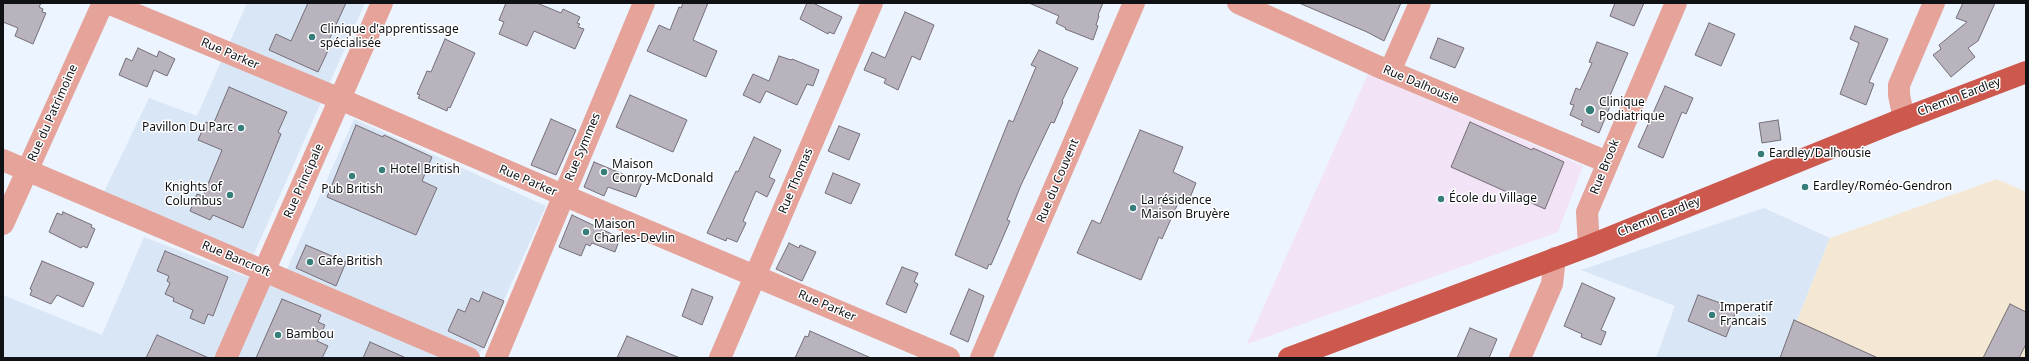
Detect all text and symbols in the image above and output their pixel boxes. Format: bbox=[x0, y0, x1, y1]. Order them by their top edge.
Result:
place label: Clinique d'apprentissage spécialisée bbox=[320, 23, 459, 51]
marker: Clinique d'apprentissage spécialisée bbox=[307, 32, 317, 42]
street label: Rue Parker bbox=[199, 35, 261, 73]
street label: Rue du Patrimoine bbox=[25, 62, 81, 164]
street label: Rue Dalhousie bbox=[1381, 63, 1461, 107]
street label: Chemin Eardley bbox=[1915, 75, 2003, 119]
place label: Clinique Podiatrique bbox=[1599, 96, 1665, 124]
marker: Clinique Podiatrique bbox=[1584, 104, 1596, 116]
street label: Rue Symmes bbox=[562, 111, 604, 183]
place label: Pavillon Du Parc bbox=[142, 121, 233, 135]
marker: Pavillon Du Parc bbox=[236, 123, 246, 133]
street label: Rue du Couvent bbox=[1034, 137, 1082, 225]
street label: Rue Brook bbox=[1587, 137, 1623, 197]
street label: Rue Principale bbox=[281, 141, 327, 221]
street label: Rue Thomas bbox=[776, 146, 816, 216]
place label: Eardley/Dalhousie bbox=[1769, 147, 1871, 161]
marker: Eardley/Dalhousie bbox=[1756, 149, 1766, 159]
place label: Maison Conroy-McDonald bbox=[612, 158, 713, 186]
street label: Rue Parker bbox=[497, 162, 559, 200]
place label: Hotel British bbox=[390, 163, 460, 177]
marker: Hotel British bbox=[377, 165, 387, 175]
marker: Maison Conroy-McDonald bbox=[599, 167, 609, 177]
marker: Pub British bbox=[347, 171, 357, 181]
place label: Eardley/Roméo-Gendron bbox=[1813, 180, 1952, 194]
place label: Knights of Columbus bbox=[165, 181, 222, 209]
marker: Eardley/Roméo-Gendron bbox=[1800, 182, 1810, 192]
place label: Pub British bbox=[321, 183, 383, 197]
marker: Knights of Columbus bbox=[225, 190, 235, 200]
place label: École du Village bbox=[1449, 192, 1537, 206]
place label: La résidence Maison Bruyère bbox=[1141, 194, 1230, 222]
marker: École du Village bbox=[1436, 194, 1446, 204]
street label: Chemin Eardley bbox=[1616, 194, 1702, 240]
marker: La résidence Maison Bruyère bbox=[1128, 203, 1138, 213]
place label: Maison Charles-Devlin bbox=[594, 218, 675, 246]
marker: Maison Charles-Devlin bbox=[581, 227, 591, 237]
street label: Rue Bancroft bbox=[200, 238, 272, 280]
place label: Cafe British bbox=[318, 255, 383, 269]
marker: Cafe British bbox=[305, 257, 315, 267]
street label: Rue Parker bbox=[796, 287, 858, 325]
place label: Imperatif Francais bbox=[1720, 301, 1772, 329]
marker: Imperatif Francais bbox=[1707, 310, 1717, 320]
place label: Bambou bbox=[286, 328, 334, 342]
marker: Bambou bbox=[273, 330, 283, 340]

